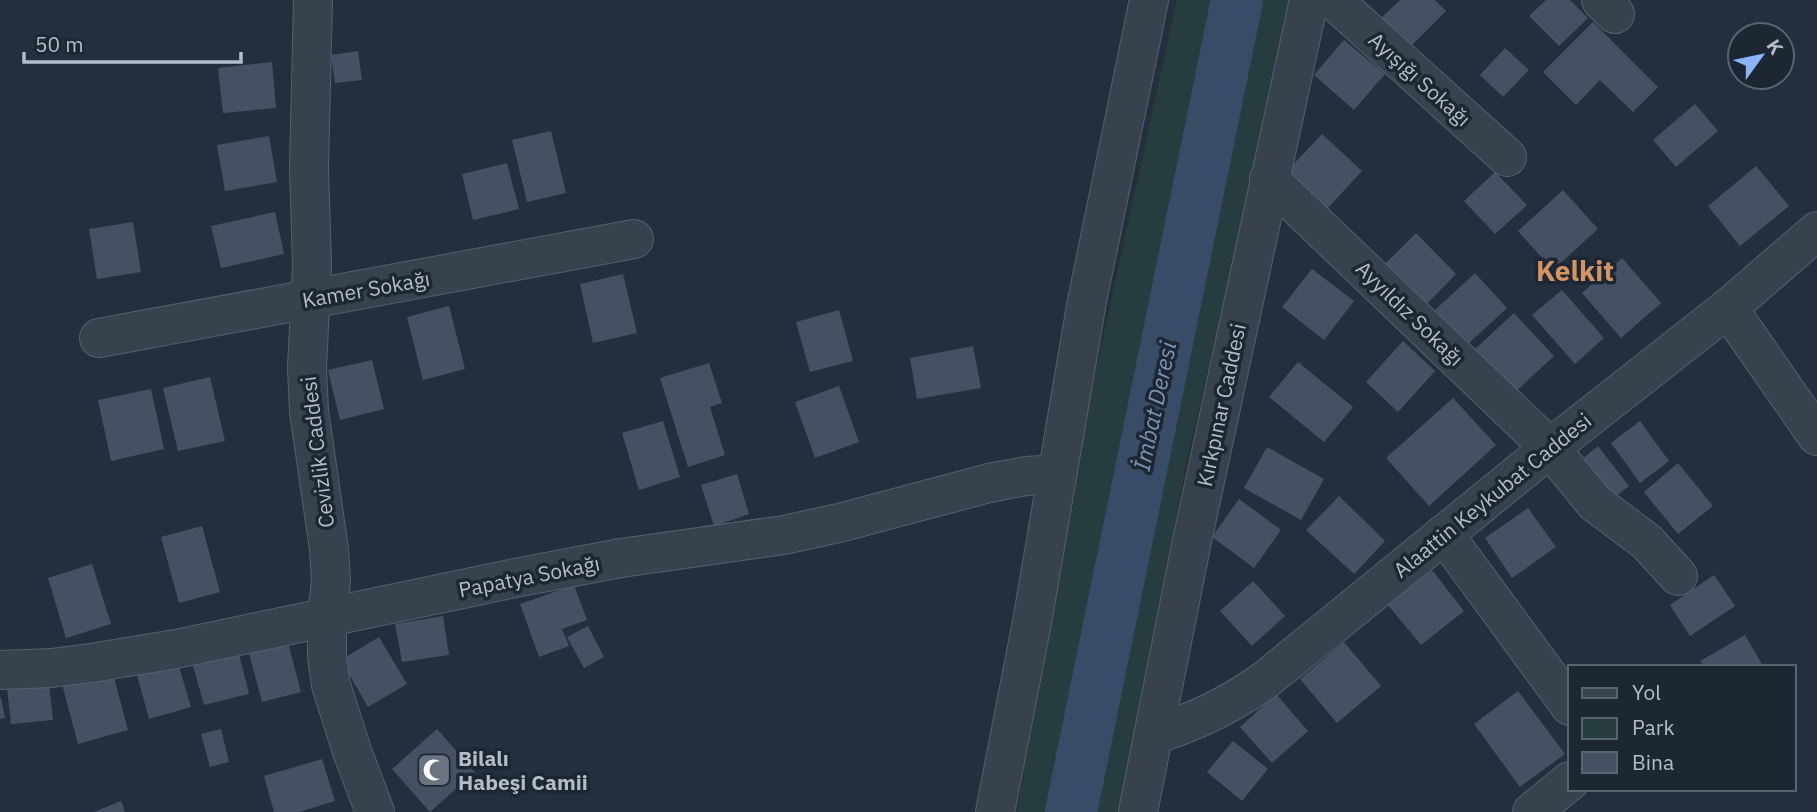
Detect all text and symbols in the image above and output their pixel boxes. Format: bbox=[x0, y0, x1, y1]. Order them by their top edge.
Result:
scale bar bbox=[24, 21, 242, 65]
north arrow bbox=[1726, 21, 1796, 91]
street label: Ayışığı Sokağı bbox=[1363, 26, 1477, 132]
text: 50 m bbox=[35, 30, 84, 58]
text: K bbox=[1762, 35, 1789, 59]
district label: Kelkit bbox=[1536, 252, 1614, 289]
street label: Ayyıldız Sokağı bbox=[1350, 254, 1470, 372]
street label: Kamer Sokağı bbox=[300, 264, 432, 314]
street label: Kırkpınar Caddesi bbox=[1190, 321, 1252, 489]
water label: İmbat Deresi bbox=[1126, 338, 1183, 473]
street label: Cevizlik Caddesi bbox=[294, 375, 340, 529]
street label: Alaattin Keykubat Caddesi bbox=[1387, 406, 1597, 584]
street label: Papatya Sokağı bbox=[456, 549, 602, 603]
legend bbox=[1568, 665, 1796, 791]
text: Yol bbox=[1632, 678, 1661, 706]
text: Park bbox=[1632, 713, 1675, 741]
place label: Bilalı Habeşi Camii bbox=[458, 744, 588, 796]
text: Bina bbox=[1632, 748, 1674, 776]
mosque icon: Bilalı Habeşi Camii bbox=[415, 751, 453, 789]

